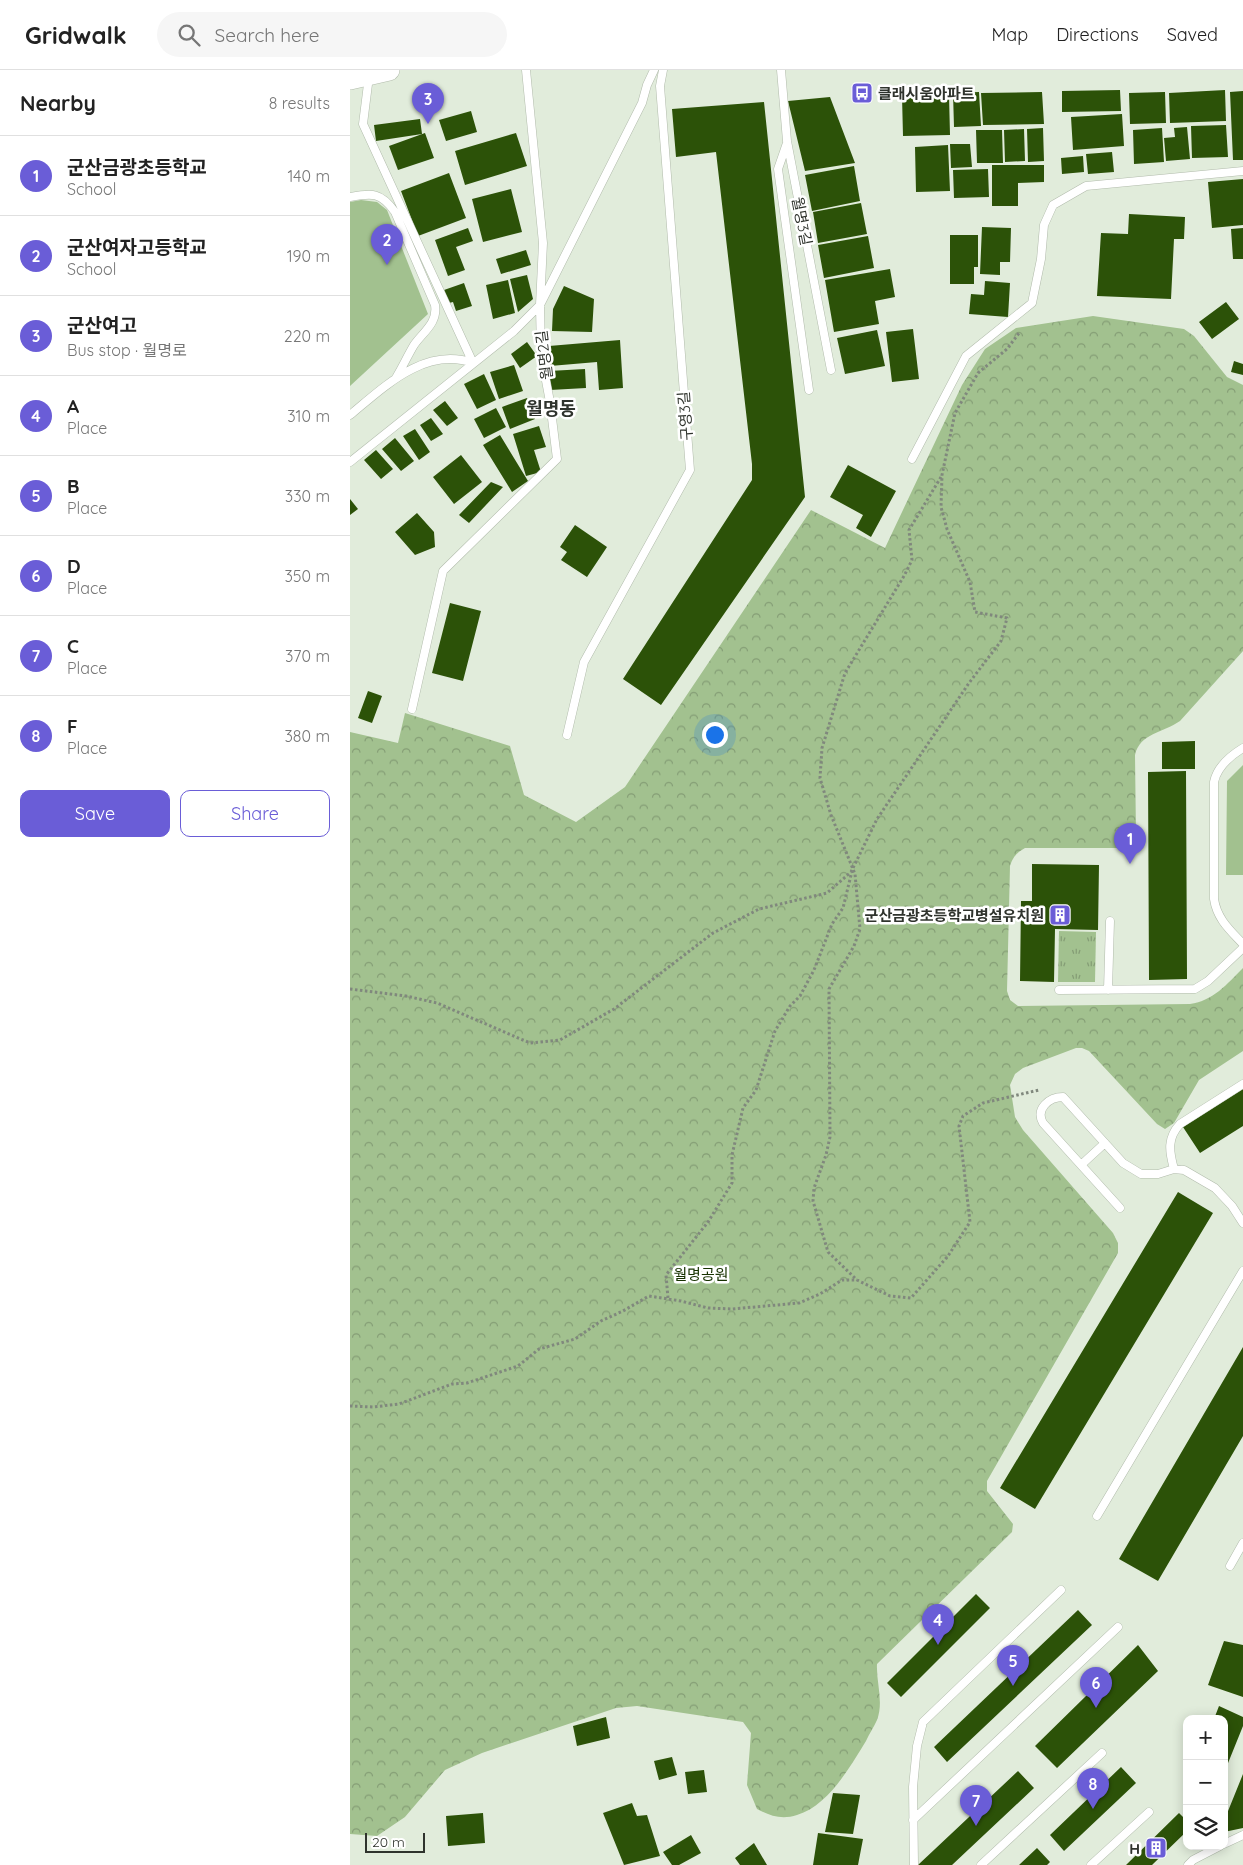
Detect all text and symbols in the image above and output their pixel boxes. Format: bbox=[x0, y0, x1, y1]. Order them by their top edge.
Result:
search box bbox=[157, 12, 507, 57]
text: Gridwalk bbox=[25, 20, 127, 50]
icon: search bbox=[175, 21, 203, 49]
text: Search here bbox=[215, 23, 319, 47]
text: Map bbox=[991, 23, 1028, 46]
text: Directions bbox=[1056, 23, 1139, 46]
text: Saved bbox=[1167, 23, 1218, 46]
bus stop icon: 클래시움아파트 bbox=[850, 81, 874, 105]
pin: 3 bbox=[412, 83, 444, 124]
place label: 클래시움아파트 bbox=[878, 84, 975, 103]
text: Nearby bbox=[20, 90, 96, 116]
text: 8 results bbox=[269, 93, 330, 113]
text: 군산금광초등학교 bbox=[67, 155, 207, 179]
text: 1 bbox=[33, 166, 39, 186]
text: 140 m bbox=[287, 166, 330, 186]
text: School bbox=[67, 179, 116, 199]
street label: 월명3길 bbox=[788, 195, 816, 247]
pin: 2 bbox=[371, 224, 403, 265]
text: 군산여자고등학교 bbox=[67, 235, 207, 259]
text: 2 bbox=[31, 246, 41, 266]
text: 190 m bbox=[287, 246, 330, 266]
text: School bbox=[67, 259, 116, 279]
text: 군산여고 bbox=[67, 313, 137, 337]
text: 3 bbox=[32, 326, 40, 346]
text: 220 m bbox=[284, 326, 330, 346]
street label: 월명2길 bbox=[532, 329, 556, 381]
text: Bus stop · 월명로 bbox=[67, 340, 187, 360]
street label: 구영3길 bbox=[674, 391, 696, 441]
text: A bbox=[67, 394, 79, 418]
district label: 월명동 bbox=[526, 397, 576, 420]
text: 4 bbox=[31, 406, 41, 426]
text: 310 m bbox=[287, 406, 330, 426]
text: Place bbox=[67, 418, 107, 438]
text: B bbox=[67, 474, 79, 498]
text: 5 bbox=[31, 486, 41, 506]
text: 330 m bbox=[285, 486, 330, 506]
text: Place bbox=[67, 498, 107, 518]
text: D bbox=[67, 554, 81, 578]
text: 6 bbox=[32, 566, 40, 586]
text: 350 m bbox=[284, 566, 330, 586]
text: Place bbox=[67, 578, 107, 598]
text: C bbox=[67, 634, 79, 658]
text: 7 bbox=[32, 646, 40, 666]
text: 370 m bbox=[285, 646, 330, 666]
text: Place bbox=[67, 658, 107, 678]
text: F bbox=[67, 714, 78, 738]
your location bbox=[702, 722, 728, 748]
text: 8 bbox=[32, 726, 40, 746]
text: 380 m bbox=[284, 726, 330, 746]
text: Place bbox=[67, 738, 107, 758]
button: Save bbox=[20, 790, 170, 837]
button: Share bbox=[180, 790, 330, 837]
pin: 1 bbox=[1114, 823, 1146, 864]
building icon: 군산금광초등학교병설유치원 bbox=[1048, 903, 1072, 927]
place label: 군산금광초등학교병설유치원 bbox=[865, 906, 1044, 925]
park label: 월명공원 bbox=[673, 1265, 729, 1284]
pin: 4 bbox=[922, 1604, 954, 1645]
pin: 5 bbox=[997, 1645, 1029, 1686]
pin: 6 bbox=[1080, 1667, 1112, 1708]
map controls bbox=[1183, 1715, 1228, 1850]
button: + bbox=[1183, 1715, 1228, 1760]
button: − bbox=[1183, 1760, 1228, 1805]
pin: 8 bbox=[1077, 1768, 1109, 1809]
pin: 7 bbox=[960, 1785, 992, 1826]
button: layers bbox=[1183, 1805, 1228, 1850]
scale bar bbox=[365, 1830, 425, 1853]
text: 20 m bbox=[372, 1833, 405, 1851]
building icon: H bbox=[1144, 1836, 1168, 1860]
place label: H bbox=[1129, 1839, 1140, 1858]

